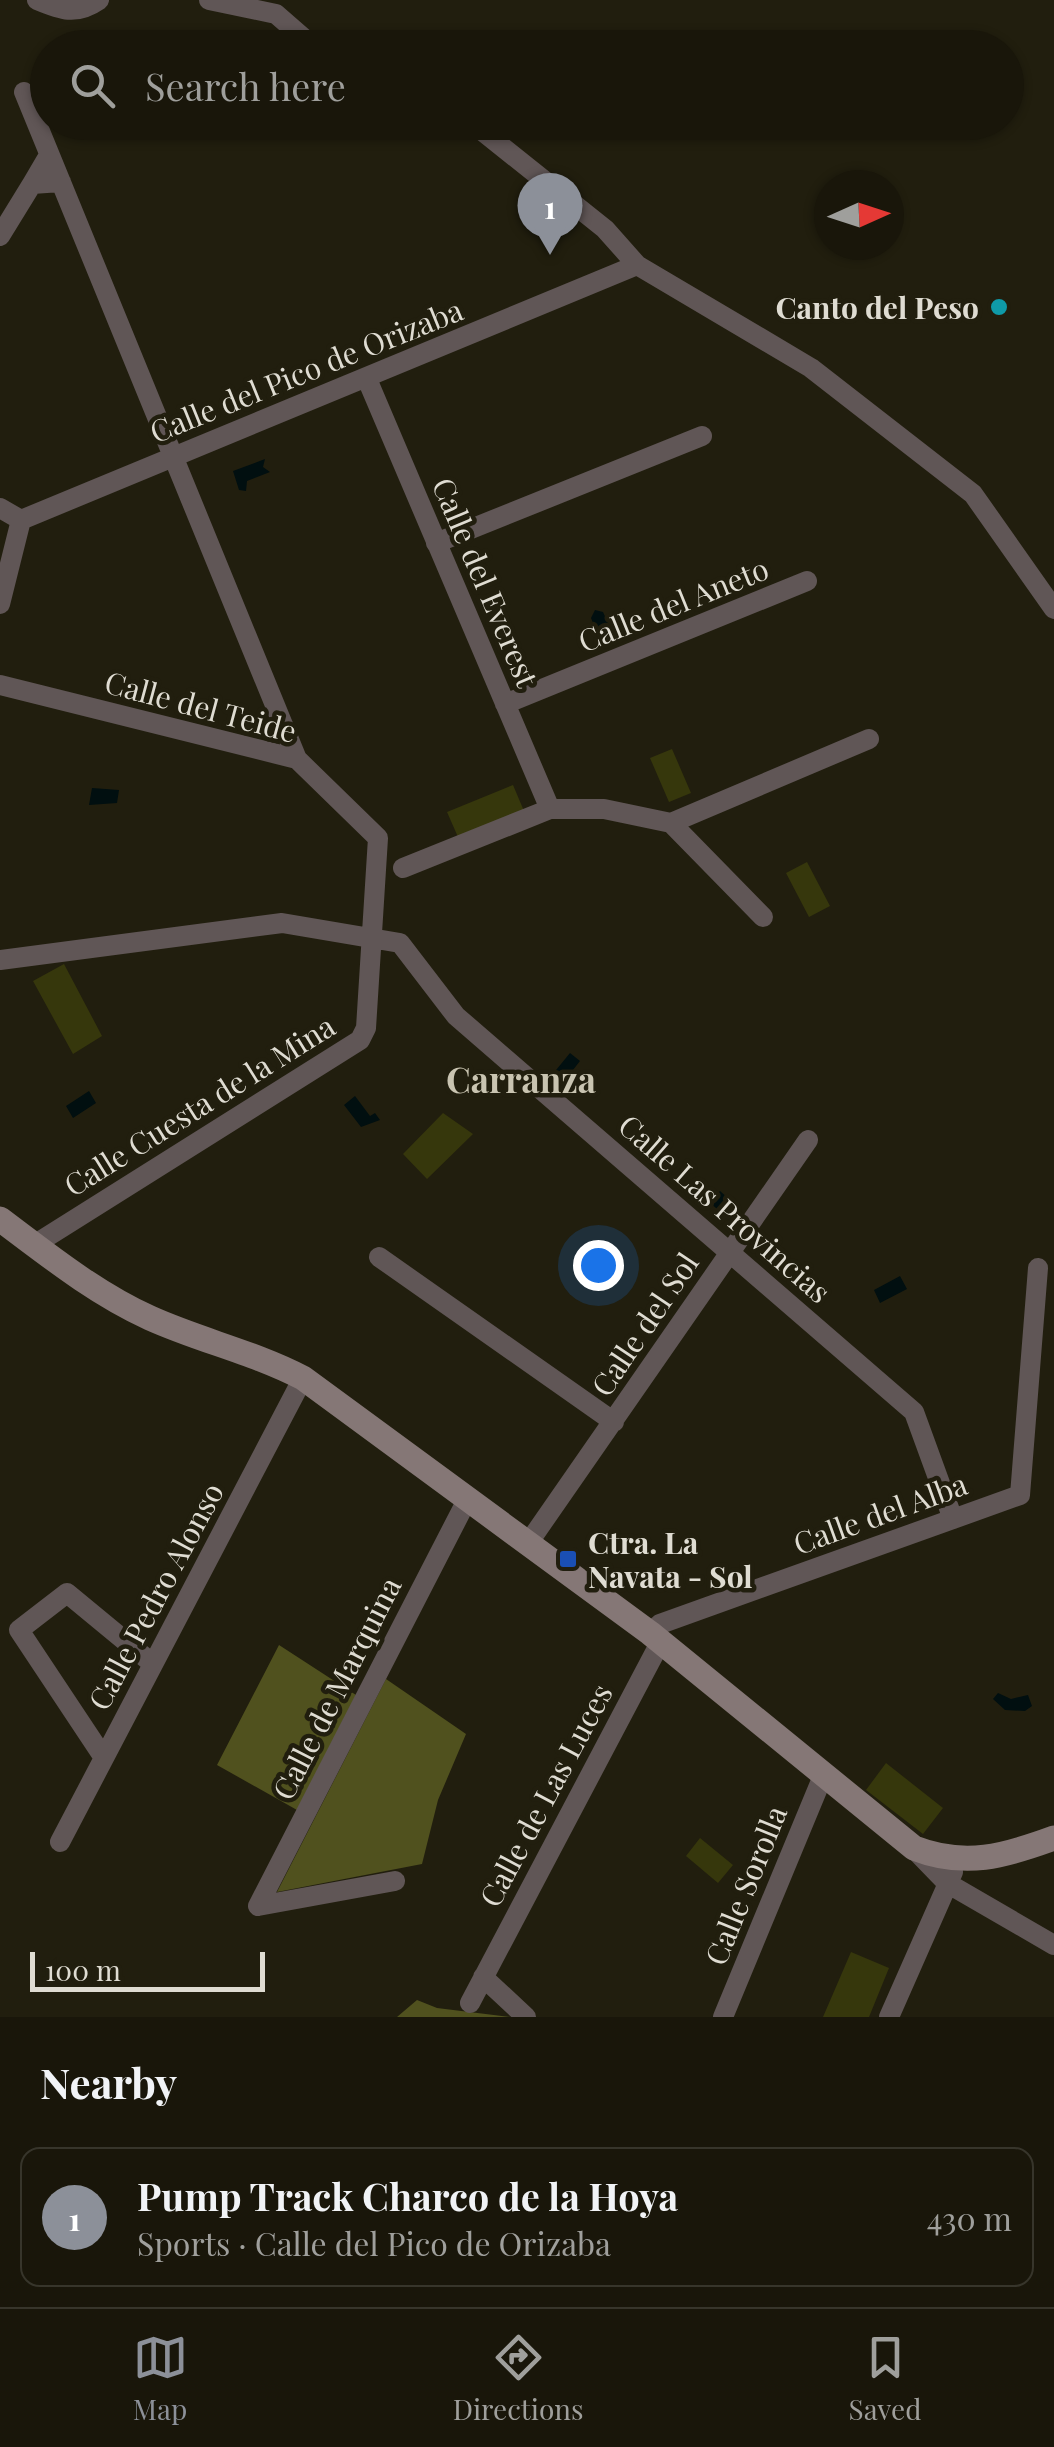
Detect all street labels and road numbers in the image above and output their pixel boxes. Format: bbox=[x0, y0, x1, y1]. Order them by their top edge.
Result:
street label: Calle del Pico de Orizaba bbox=[144, 289, 468, 451]
street label: Calle del Everest bbox=[424, 471, 548, 693]
street label: Calle del Aneto bbox=[572, 548, 774, 660]
street label: Calle del Teide bbox=[101, 661, 301, 751]
street label: Calle Cuesta de la Mina bbox=[56, 1005, 342, 1205]
street label: Calle Las Provincias bbox=[611, 1105, 839, 1311]
street label: Calle del Sol bbox=[581, 1245, 707, 1403]
street label: Calle del Alba bbox=[788, 1463, 972, 1563]
street label: Calle Pedro Alonso bbox=[78, 1475, 232, 1717]
street label: Calle de Marquina bbox=[263, 1570, 409, 1806]
street label: Calle de Las Luces bbox=[469, 1677, 621, 1913]
street label: Calle Sorolla bbox=[695, 1799, 795, 1971]

